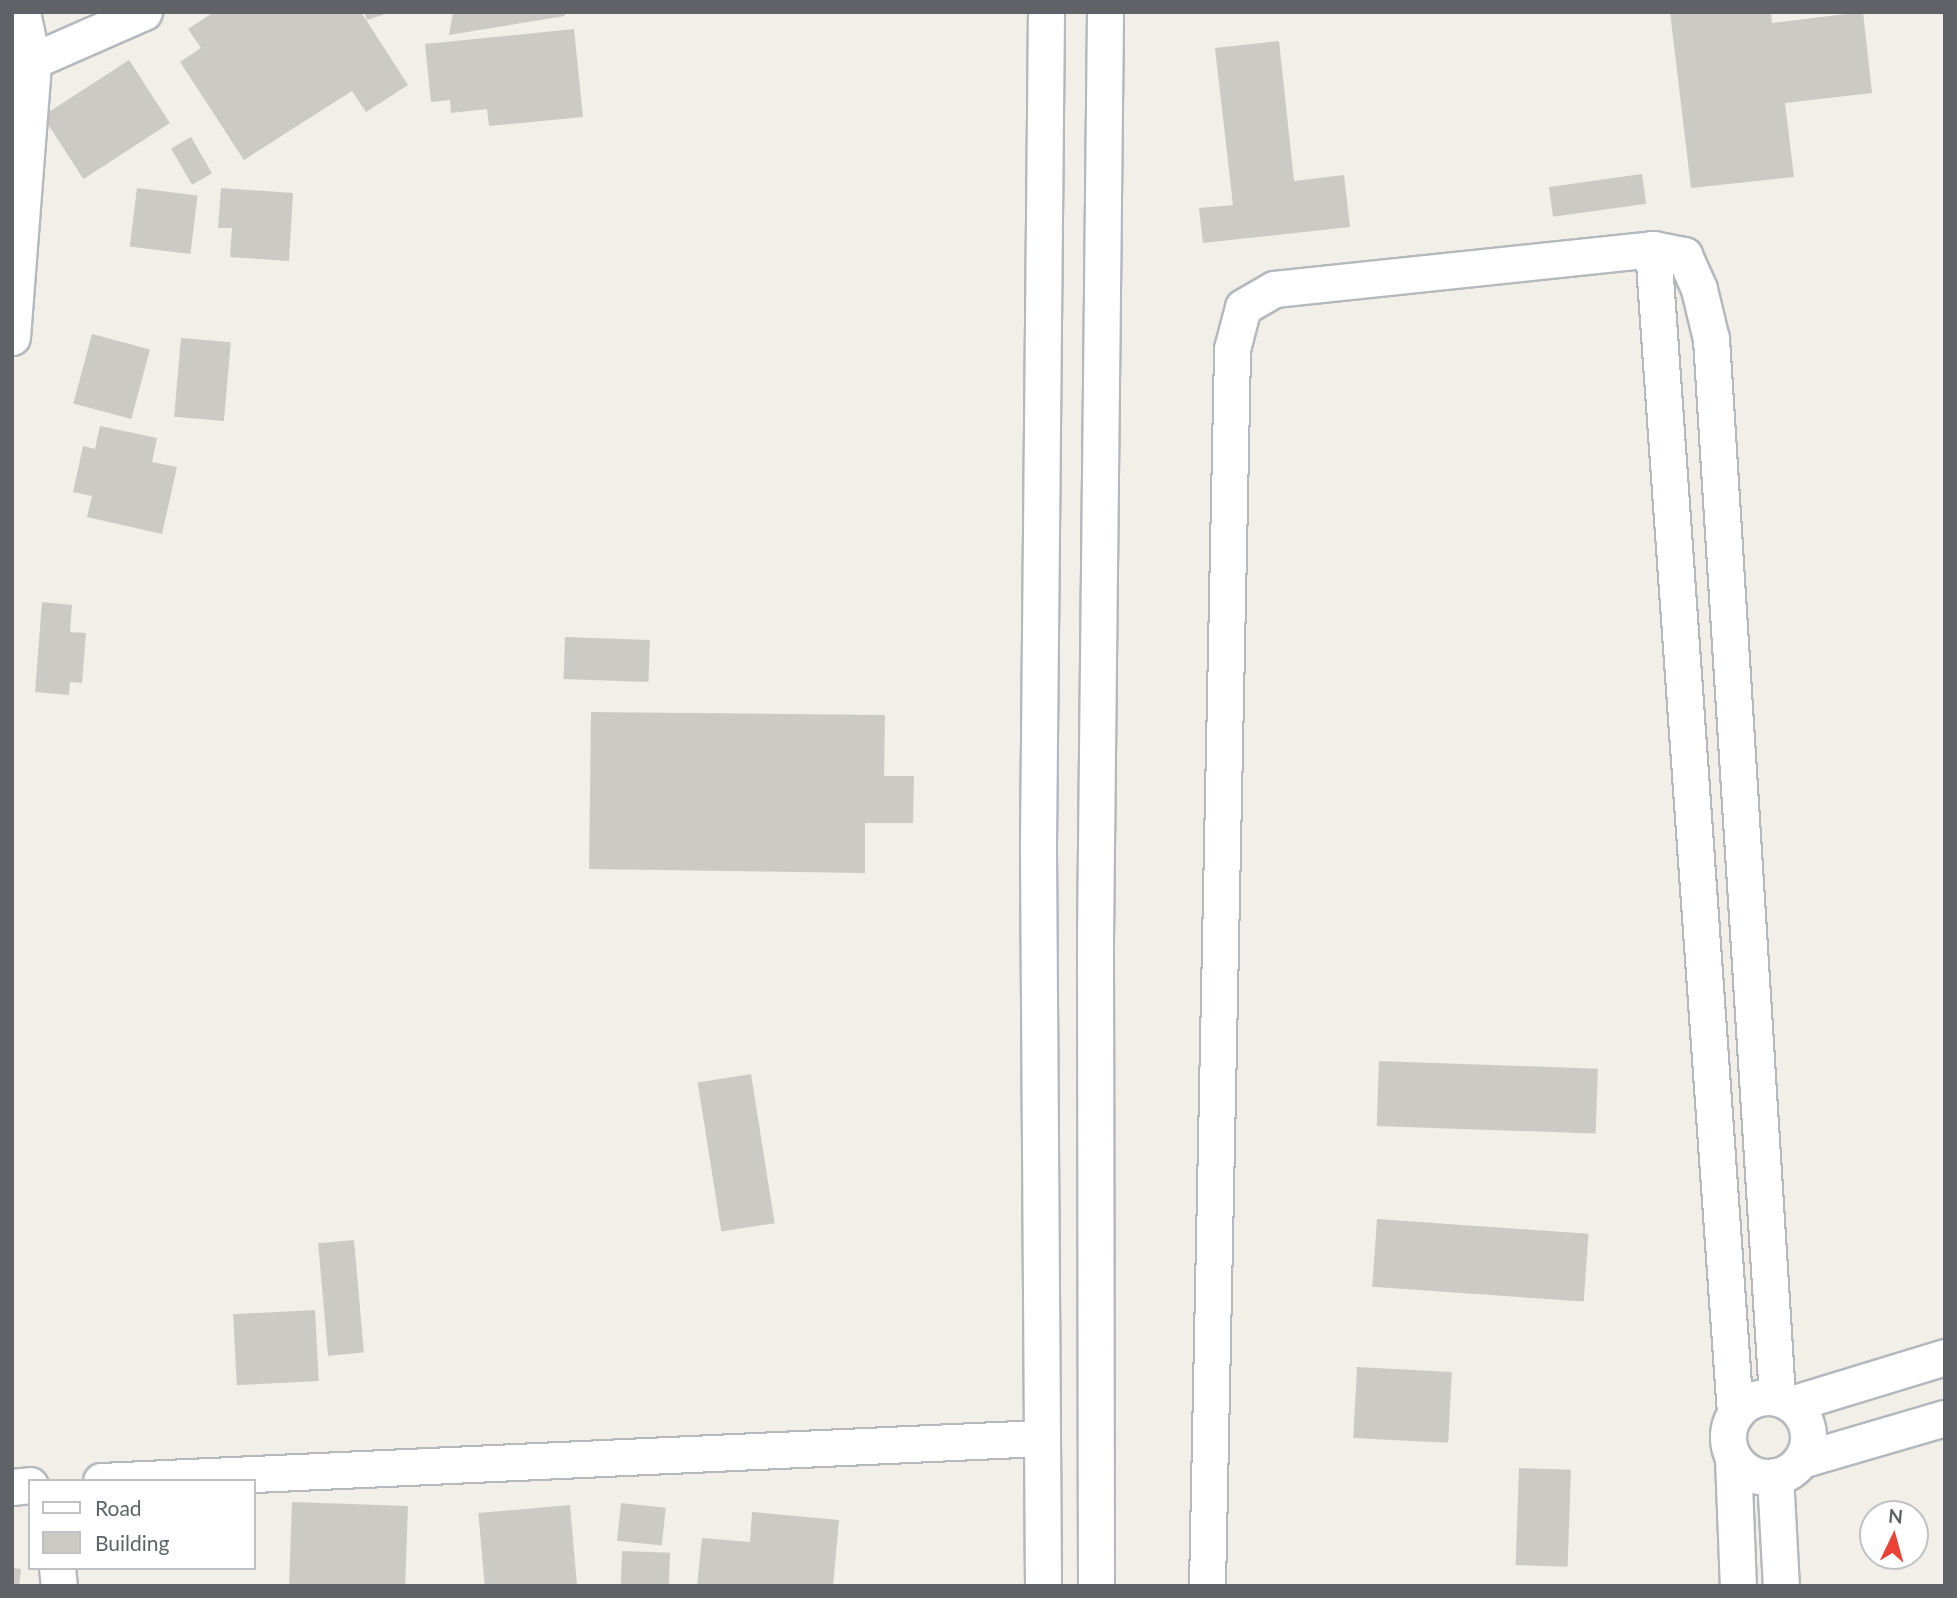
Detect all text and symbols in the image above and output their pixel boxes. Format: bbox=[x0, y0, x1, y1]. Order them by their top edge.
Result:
legend bbox=[28, 1479, 256, 1570]
text: Road bbox=[95, 1495, 142, 1520]
north arrow bbox=[1859, 1500, 1929, 1570]
text: N bbox=[1887, 1503, 1904, 1528]
text: Building bbox=[95, 1530, 170, 1555]

